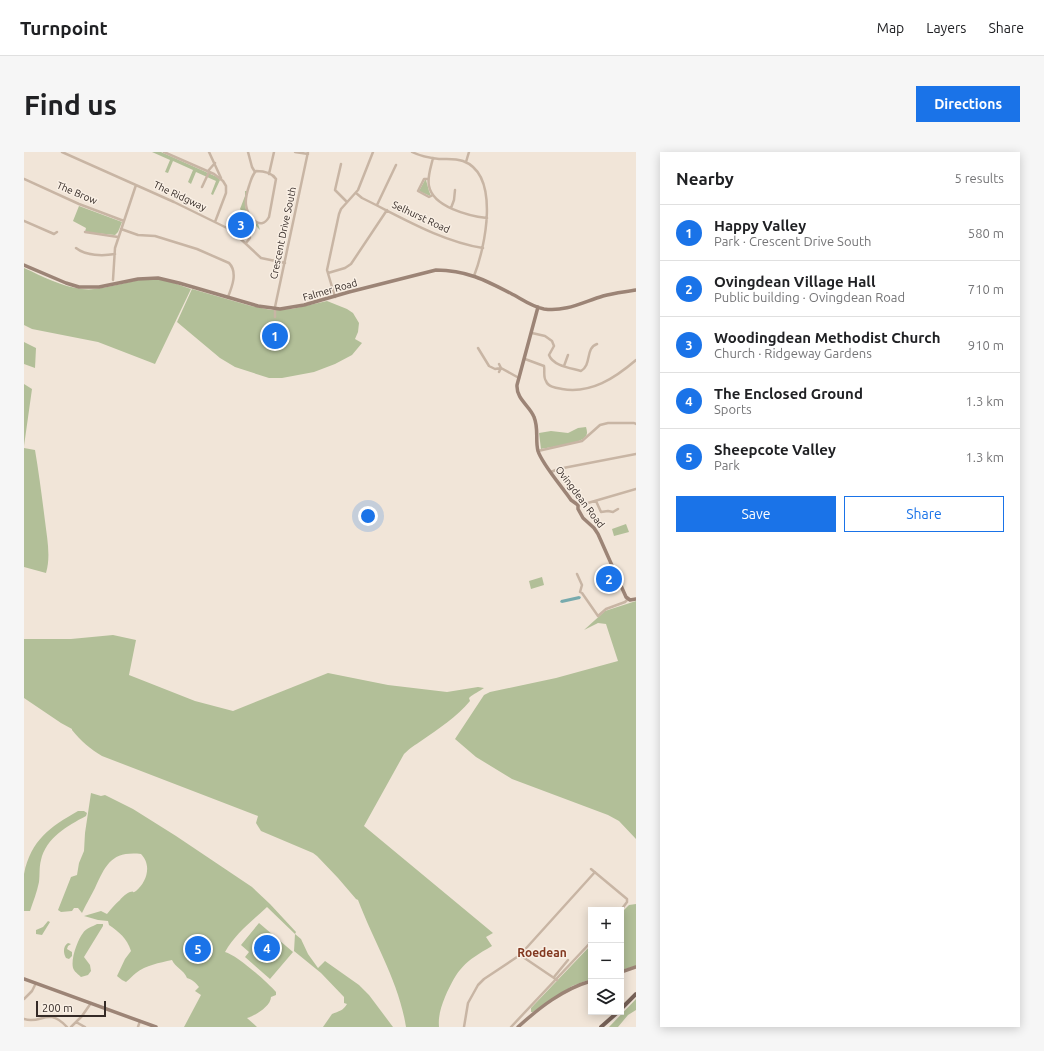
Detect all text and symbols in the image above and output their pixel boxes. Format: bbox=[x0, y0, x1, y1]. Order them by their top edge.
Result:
text: Turnpoint bbox=[20, 17, 108, 39]
text: Map bbox=[877, 20, 904, 36]
text: Layers bbox=[926, 20, 966, 36]
text: Share bbox=[988, 20, 1024, 36]
button: Directions bbox=[916, 86, 1020, 122]
text: Find us bbox=[24, 89, 117, 120]
text: Nearby bbox=[676, 169, 734, 188]
text: 5 results bbox=[954, 171, 1004, 185]
street label: The Ridgway bbox=[152, 179, 208, 213]
street label: The Brow bbox=[55, 180, 99, 207]
street label: Crescent Drive South bbox=[268, 186, 298, 280]
street label: Selhurst Road bbox=[390, 199, 452, 235]
pin: 3 bbox=[228, 210, 254, 240]
text: Happy Valley bbox=[714, 217, 806, 234]
text: 1 bbox=[685, 226, 693, 240]
text: 580 m bbox=[968, 226, 1004, 240]
text: Park · Crescent Drive South bbox=[714, 234, 871, 248]
text: Ovingdean Village Hall bbox=[714, 273, 875, 290]
street label: Falmer Road bbox=[302, 277, 359, 303]
text: 2 bbox=[685, 282, 693, 296]
text: 710 m bbox=[968, 282, 1004, 296]
text: Public building · Ovingdean Road bbox=[714, 290, 905, 304]
pin: 1 bbox=[262, 321, 288, 351]
text: Woodingdean Methodist Church bbox=[714, 329, 940, 346]
text: 3 bbox=[685, 338, 693, 352]
text: 910 m bbox=[968, 338, 1004, 352]
text: Church · Ridgeway Gardens bbox=[714, 346, 872, 360]
text: The Enclosed Ground bbox=[714, 385, 863, 402]
text: 4 bbox=[685, 394, 693, 408]
text: 1.3 km bbox=[965, 394, 1004, 408]
text: Sports bbox=[714, 402, 752, 416]
text: Sheepcote Valley bbox=[714, 441, 836, 458]
text: 5 bbox=[685, 450, 693, 464]
text: 1.3 km bbox=[965, 450, 1004, 464]
text: Park bbox=[714, 458, 740, 472]
street label: Ovingdean Road bbox=[553, 464, 607, 530]
button: Save bbox=[676, 496, 836, 532]
button: Share bbox=[844, 496, 1004, 532]
your location bbox=[358, 506, 378, 526]
pin: 2 bbox=[596, 564, 622, 594]
map controls bbox=[588, 907, 624, 1015]
button: + bbox=[588, 907, 624, 943]
pin: 4 bbox=[254, 933, 280, 963]
pin: 5 bbox=[185, 934, 211, 964]
button: − bbox=[588, 943, 624, 979]
district label: Roedean bbox=[517, 946, 567, 959]
button: layers bbox=[588, 979, 624, 1015]
scale bar bbox=[36, 999, 106, 1018]
text: 200 m bbox=[42, 1002, 73, 1014]

